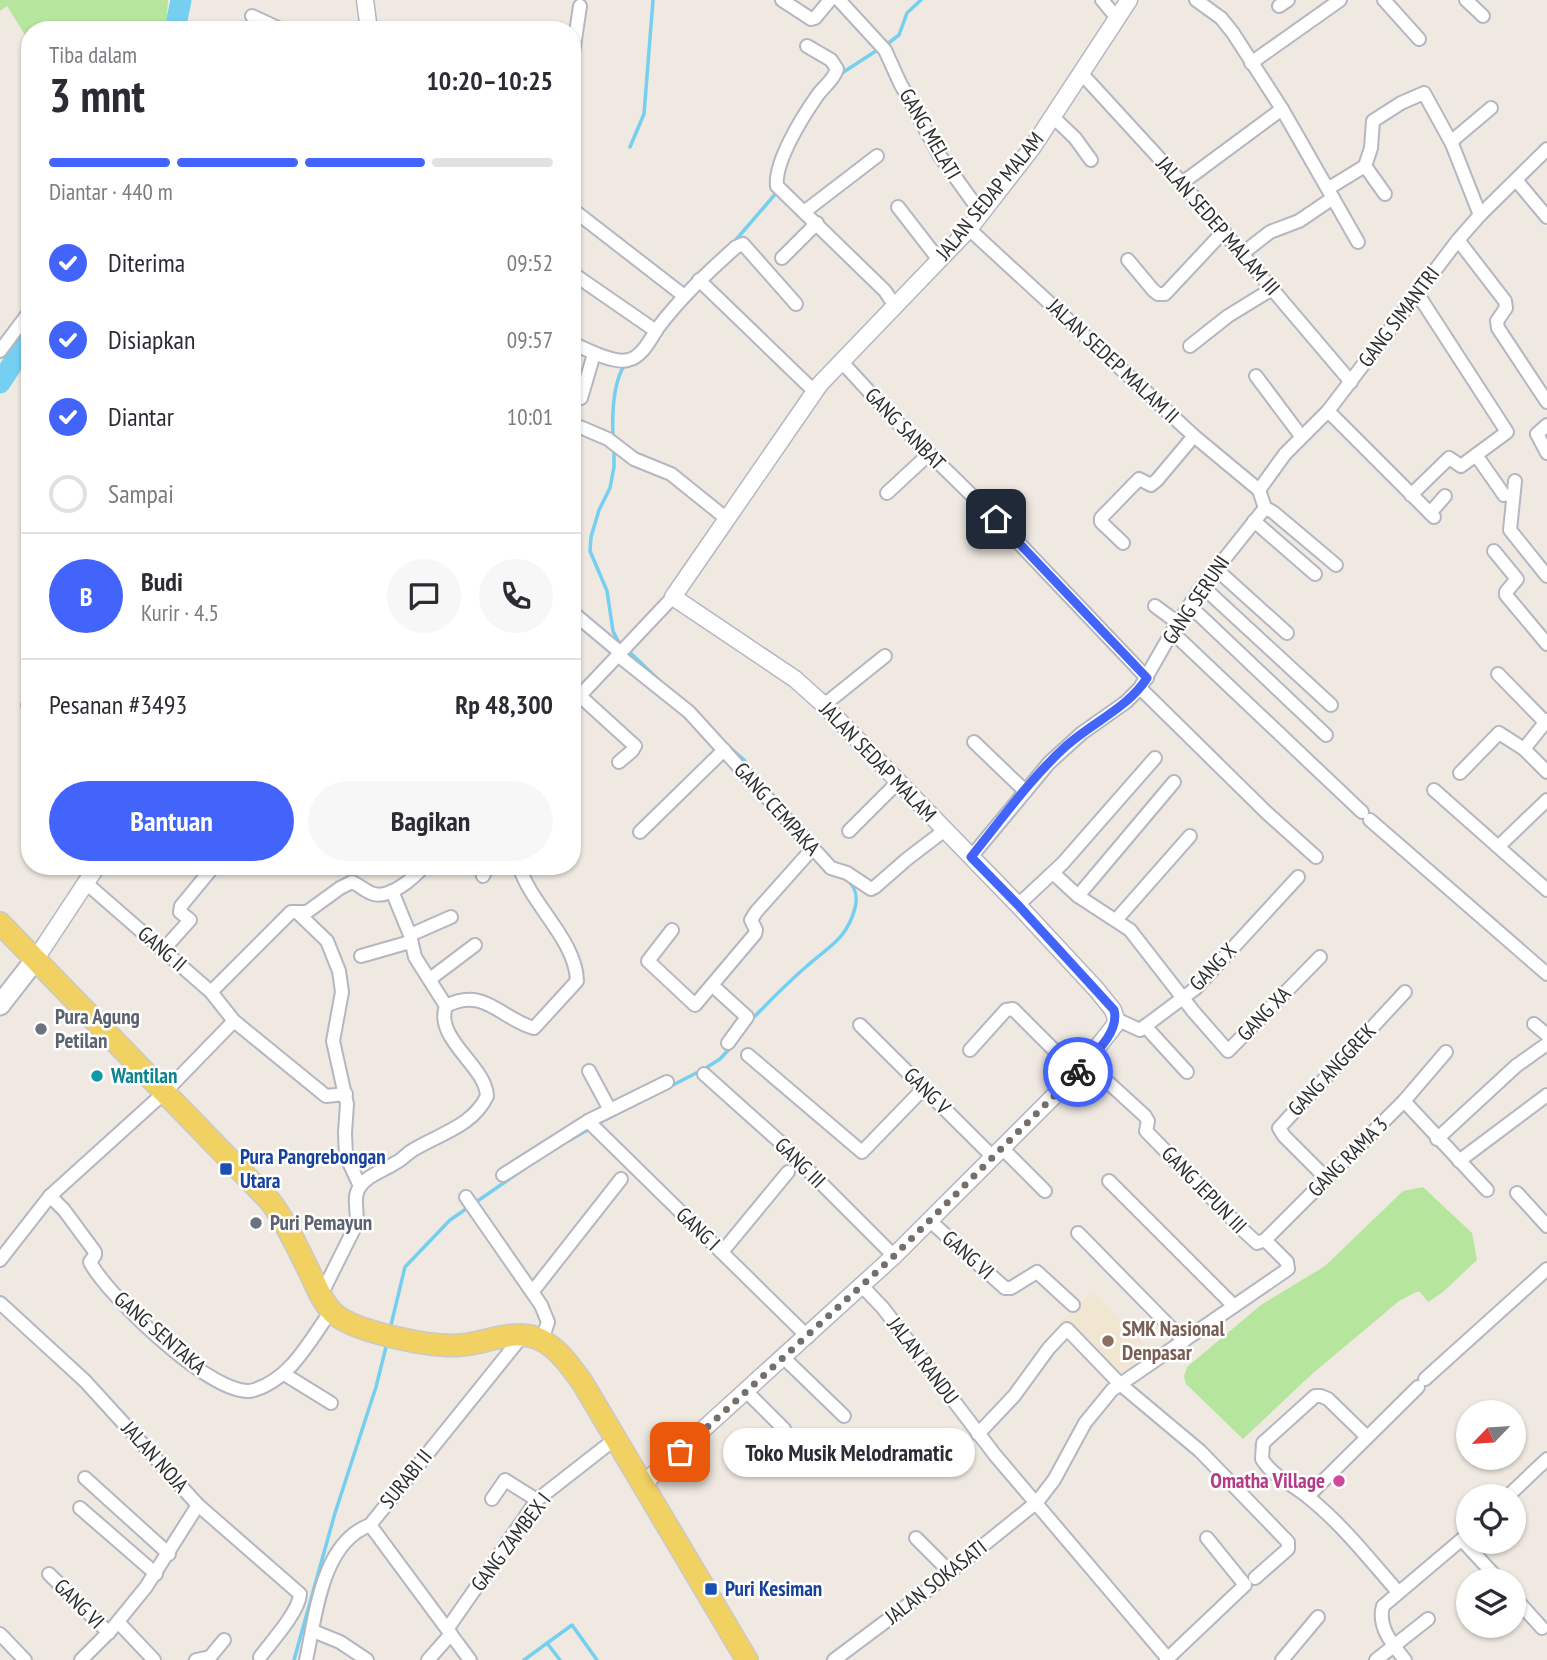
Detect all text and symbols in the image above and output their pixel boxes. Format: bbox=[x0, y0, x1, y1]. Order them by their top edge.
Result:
text: Tiba dalam bbox=[49, 40, 137, 69]
text: 10:20–10:25 bbox=[426, 64, 553, 97]
text: 3 mnt bbox=[49, 65, 145, 125]
street label: GANG MELATI bbox=[894, 83, 967, 184]
street label: JALAN SEDAP MALAM bbox=[929, 126, 1049, 266]
street label: JALAN SEDEP MALAM III bbox=[1150, 150, 1286, 301]
text: Diantar · 440 m bbox=[49, 177, 173, 206]
icon: check bbox=[49, 244, 87, 282]
text: Diterima bbox=[108, 246, 185, 279]
text: 09:52 bbox=[507, 248, 553, 277]
street label: GANG SIMANTRI bbox=[1352, 261, 1445, 372]
street label: JALAN SEDEP MALAM II bbox=[1041, 292, 1185, 429]
icon: check bbox=[49, 321, 87, 359]
text: Disiapkan bbox=[108, 323, 195, 356]
text: 09:57 bbox=[507, 325, 553, 354]
street label: GANG SANBAT bbox=[859, 382, 952, 476]
icon: check bbox=[49, 398, 87, 436]
text: Diantar bbox=[108, 400, 174, 433]
text: 10:01 bbox=[507, 402, 553, 431]
text: Sampai bbox=[108, 477, 174, 510]
pin bbox=[966, 489, 1026, 549]
icon: home bbox=[977, 500, 1015, 538]
street label: GANG SERUNI bbox=[1156, 550, 1235, 649]
button: chat bbox=[387, 559, 461, 633]
button: phone bbox=[479, 559, 553, 633]
text: Budi bbox=[141, 565, 183, 598]
text: B bbox=[80, 580, 92, 613]
text: Kurir · 4.5 bbox=[141, 598, 219, 627]
text: Pesanan #3493 bbox=[49, 688, 187, 721]
text: Rp 48,300 bbox=[455, 688, 553, 721]
street label: JALAN SEDAP MALAM bbox=[814, 695, 943, 827]
street label: GANG CEMPAKA bbox=[728, 756, 826, 861]
button: Bantuan bbox=[49, 781, 294, 861]
button: Bagikan bbox=[308, 781, 553, 861]
street label: GANG II bbox=[132, 920, 192, 977]
street label: GANG X bbox=[1183, 937, 1242, 996]
street label: GANG XA bbox=[1231, 981, 1296, 1047]
place label: Pura Agung Petilan bbox=[55, 1003, 140, 1054]
street label: GANG ANGGREK bbox=[1282, 1018, 1381, 1122]
marker: Pura Agung Petilan bbox=[33, 1021, 49, 1037]
courier bbox=[1043, 1037, 1113, 1107]
icon: bike bbox=[1059, 1053, 1097, 1091]
street label: GANG V bbox=[898, 1061, 957, 1120]
place label: Wantilan bbox=[110, 1062, 177, 1089]
marker: Wantilan bbox=[89, 1068, 105, 1084]
street label: GANG RAMA 3 bbox=[1302, 1111, 1393, 1202]
street label: GANG III bbox=[769, 1132, 831, 1194]
street label: GANG JEPUN III bbox=[1156, 1140, 1253, 1239]
place label: Pura Pangrebongan Utara bbox=[240, 1143, 386, 1194]
marker: Pura Pangrebongan Utara bbox=[218, 1161, 234, 1177]
street label: GANG I bbox=[671, 1201, 726, 1256]
place label: Puri Pemayun bbox=[270, 1209, 372, 1236]
marker: Puri Pemayun bbox=[248, 1215, 264, 1231]
street label: GANG VI bbox=[937, 1224, 1000, 1285]
street label: GANG SENTAKA bbox=[109, 1285, 212, 1380]
street label: JALAN RANDU bbox=[881, 1311, 965, 1410]
place label: SMK Nasional Denpasar bbox=[1122, 1315, 1225, 1366]
marker: SMK Nasional Denpasar bbox=[1100, 1333, 1116, 1349]
north arrow bbox=[1456, 1400, 1526, 1470]
map controls bbox=[1456, 1400, 1526, 1638]
street label: JALAN NOJA bbox=[115, 1414, 195, 1498]
pin bbox=[650, 1422, 710, 1482]
callout: Toko Musik Melodramatic bbox=[722, 1428, 974, 1476]
icon: bag bbox=[661, 1433, 699, 1471]
text: Toko Musik Melodramatic bbox=[745, 1438, 953, 1467]
street label: SURABI II bbox=[374, 1444, 438, 1514]
place label: Omatha Village bbox=[1210, 1467, 1325, 1494]
marker: Omatha Village bbox=[1331, 1473, 1347, 1489]
button: locate bbox=[1456, 1484, 1526, 1554]
street label: GANG ZAMBEX I bbox=[465, 1487, 556, 1596]
street label: JALAN SOKASATI bbox=[879, 1533, 992, 1630]
button: layers bbox=[1456, 1568, 1526, 1638]
street label: GANG VI bbox=[48, 1573, 110, 1635]
place label: Puri Kesiman bbox=[725, 1575, 822, 1602]
marker: Puri Kesiman bbox=[703, 1581, 719, 1597]

